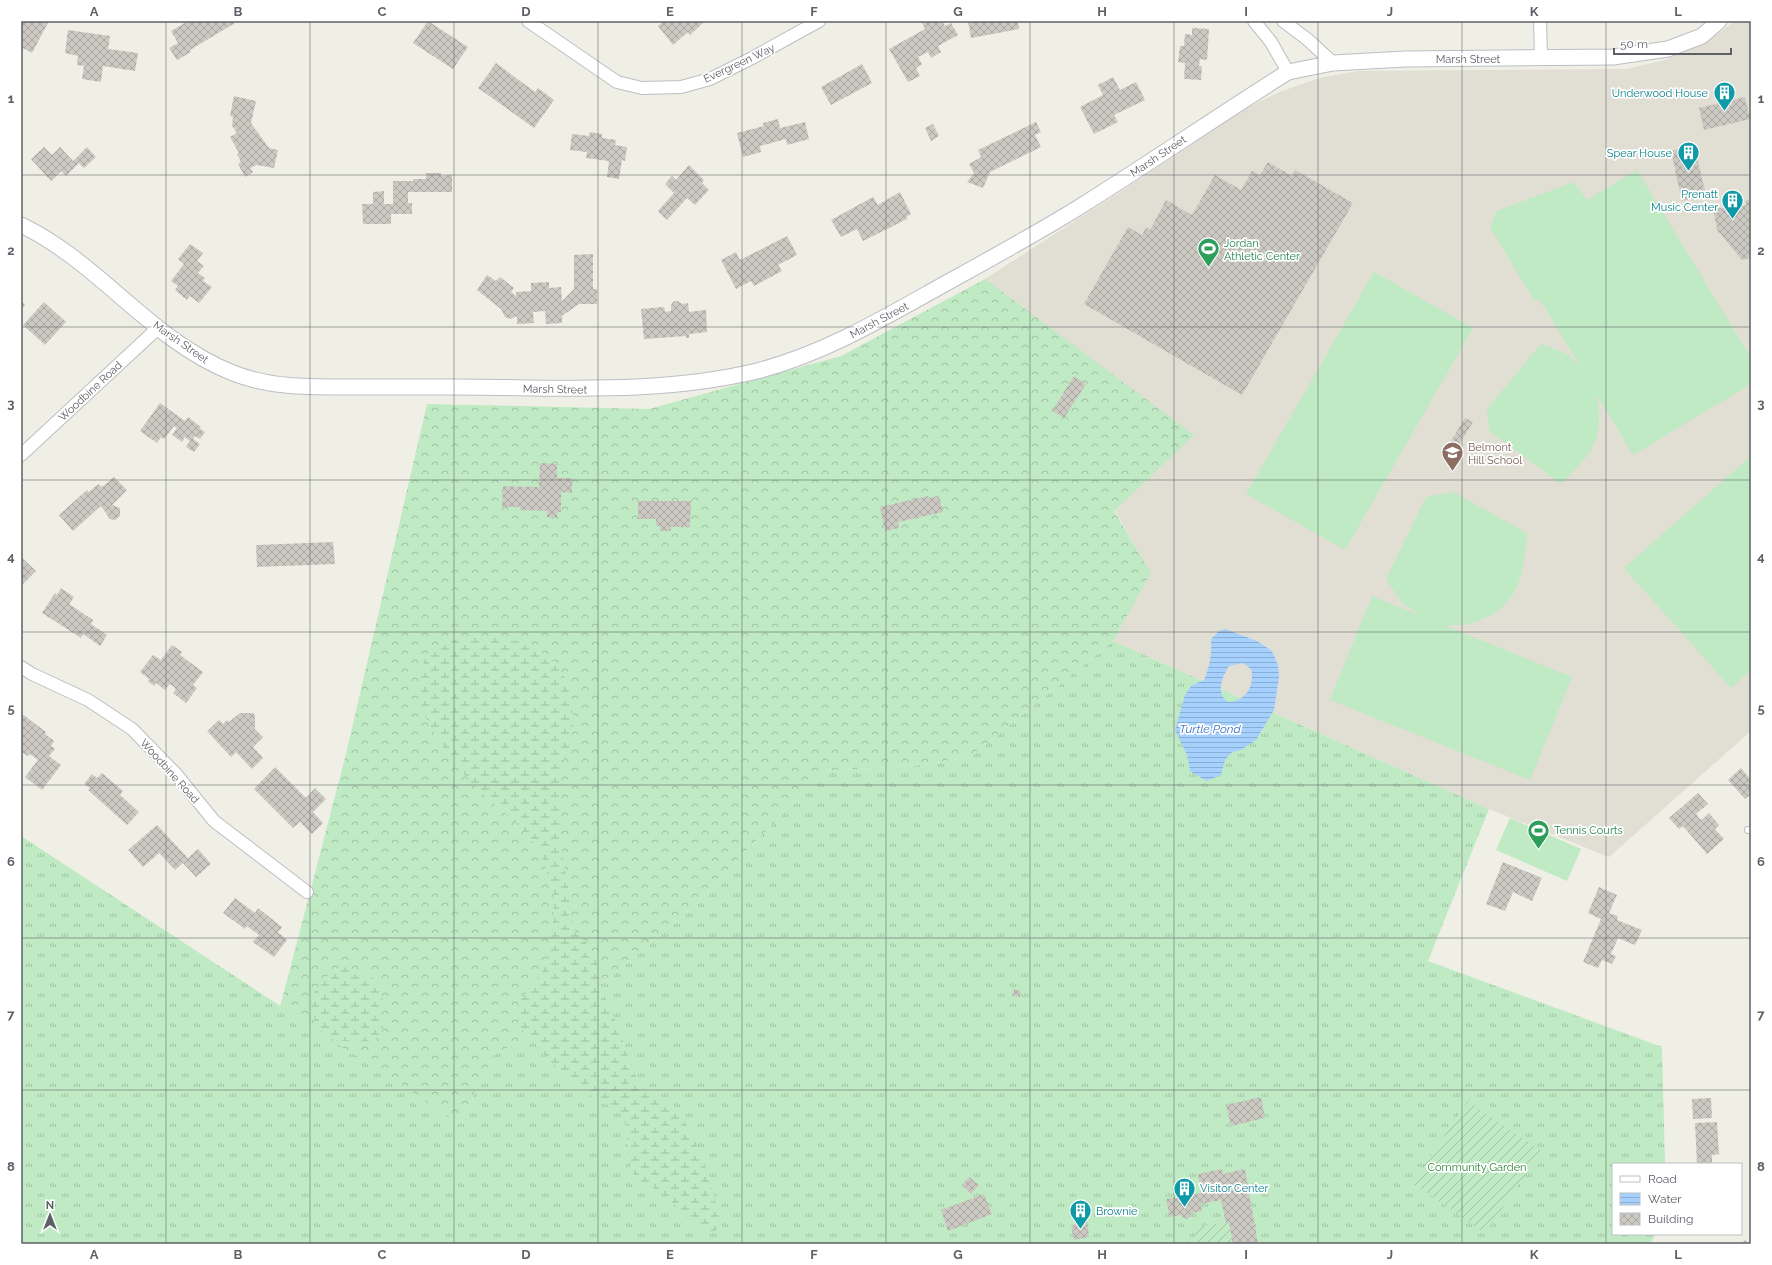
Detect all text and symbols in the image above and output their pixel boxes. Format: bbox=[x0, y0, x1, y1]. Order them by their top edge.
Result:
text: A bbox=[90, 4, 99, 19]
text: B bbox=[234, 4, 243, 19]
text: C bbox=[378, 4, 387, 19]
text: D bbox=[521, 4, 531, 19]
text: E bbox=[666, 4, 674, 19]
text: F bbox=[810, 4, 818, 19]
text: G bbox=[953, 4, 963, 19]
text: H bbox=[1097, 4, 1107, 19]
text: I bbox=[1244, 4, 1248, 19]
text: J bbox=[1387, 4, 1393, 19]
text: K bbox=[1530, 4, 1539, 19]
text: L bbox=[1674, 4, 1682, 19]
scale bar bbox=[1614, 30, 1731, 56]
text: 50 m bbox=[1620, 37, 1648, 51]
street label: Evergreen Way bbox=[701, 41, 777, 86]
street label: Marsh Street bbox=[1436, 53, 1501, 66]
building icon: Underwood House bbox=[1711, 80, 1737, 113]
place label: Underwood House bbox=[1612, 87, 1709, 100]
text: 1 bbox=[8, 91, 15, 106]
text: 1 bbox=[1758, 91, 1765, 106]
street label: Marsh Street bbox=[1128, 133, 1189, 180]
building icon: Spear House bbox=[1675, 140, 1701, 173]
place label: Spear House bbox=[1607, 147, 1673, 160]
building icon: Prenatt Music Center bbox=[1720, 187, 1746, 220]
place label: Prenatt Music Center bbox=[1651, 188, 1718, 214]
sports icon: Jordan Athletic Center bbox=[1196, 236, 1222, 269]
place label: Jordan Athletic Center bbox=[1224, 237, 1300, 263]
text: 2 bbox=[7, 243, 15, 258]
text: 2 bbox=[1757, 243, 1765, 258]
street label: Marsh Street bbox=[848, 299, 911, 341]
street label: Marsh Street bbox=[151, 319, 211, 366]
street label: Woodbine Road bbox=[56, 359, 125, 424]
street label: Marsh Street bbox=[523, 382, 588, 397]
text: 3 bbox=[7, 396, 15, 411]
text: 3 bbox=[1757, 396, 1765, 411]
school or university icon: Belmont Hill School bbox=[1439, 440, 1465, 473]
place label: Belmont Hill School bbox=[1468, 441, 1522, 467]
text: 4 bbox=[7, 549, 15, 564]
text: 4 bbox=[1757, 549, 1765, 564]
text: 5 bbox=[7, 701, 15, 716]
text: 5 bbox=[1757, 701, 1765, 716]
water label: Turtle Pond bbox=[1179, 722, 1241, 736]
street label: Woodbine Road bbox=[137, 737, 202, 806]
sports icon: Tennis Courts bbox=[1526, 817, 1552, 850]
place label: Tennis Courts bbox=[1554, 824, 1623, 837]
text: 6 bbox=[7, 854, 15, 869]
text: 6 bbox=[1757, 854, 1765, 869]
text: 7 bbox=[7, 1007, 15, 1022]
text: 7 bbox=[1757, 1007, 1765, 1022]
text: 8 bbox=[7, 1159, 15, 1174]
text: 8 bbox=[1757, 1159, 1765, 1174]
park label: Community Garden bbox=[1427, 1161, 1527, 1174]
legend bbox=[1612, 1163, 1742, 1235]
text: Road bbox=[1648, 1172, 1677, 1186]
building icon: Visitor Center bbox=[1172, 1175, 1198, 1208]
place label: Visitor Center bbox=[1200, 1182, 1269, 1195]
text: Water bbox=[1648, 1192, 1682, 1206]
north arrow bbox=[30, 1195, 70, 1235]
building icon: Brownie bbox=[1067, 1198, 1093, 1231]
text: N bbox=[46, 1199, 54, 1212]
place label: Brownie bbox=[1096, 1205, 1138, 1218]
text: Building bbox=[1648, 1212, 1694, 1226]
text: A bbox=[90, 1247, 99, 1262]
text: B bbox=[234, 1247, 243, 1262]
text: C bbox=[378, 1247, 387, 1262]
text: D bbox=[521, 1247, 531, 1262]
text: E bbox=[666, 1247, 674, 1262]
text: F bbox=[810, 1247, 818, 1262]
text: G bbox=[953, 1247, 963, 1262]
text: H bbox=[1097, 1247, 1107, 1262]
text: I bbox=[1244, 1247, 1248, 1262]
text: J bbox=[1387, 1247, 1393, 1262]
text: K bbox=[1530, 1247, 1539, 1262]
text: L bbox=[1674, 1247, 1682, 1262]

